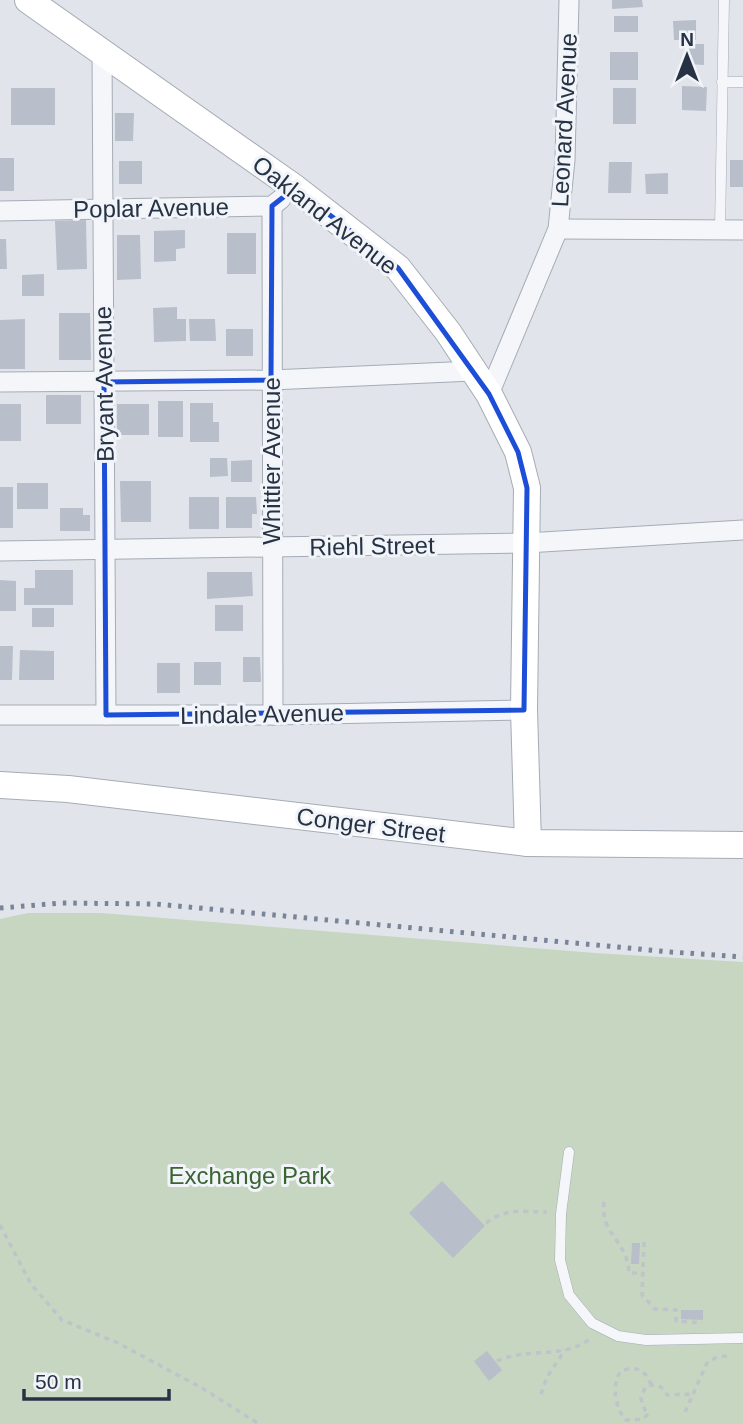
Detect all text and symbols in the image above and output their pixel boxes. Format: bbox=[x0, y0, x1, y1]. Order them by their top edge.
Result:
north arrow bbox=[652, 21, 722, 91]
text: N bbox=[680, 29, 694, 50]
street label: Leonard Avenue bbox=[546, 32, 582, 208]
street label: Oakland Avenue bbox=[247, 150, 403, 280]
street label: Poplar Avenue bbox=[73, 193, 229, 223]
street label: Bryant Avenue bbox=[89, 306, 119, 462]
street label: Whittier Avenue bbox=[258, 377, 285, 545]
street label: Riehl Street bbox=[309, 531, 435, 561]
street label: Lindale Avenue bbox=[180, 699, 344, 729]
street label: Conger Street bbox=[295, 802, 447, 848]
park label: Exchange Park bbox=[169, 1162, 332, 1189]
scale bar bbox=[24, 1358, 170, 1402]
text: 50 m bbox=[35, 1370, 82, 1393]

